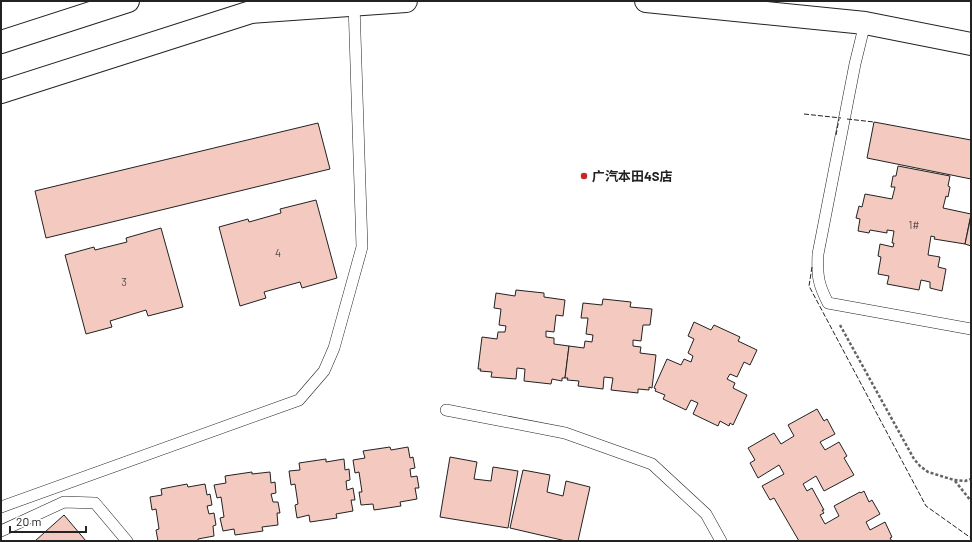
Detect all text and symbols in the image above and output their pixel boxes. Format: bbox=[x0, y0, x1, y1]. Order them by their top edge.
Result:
place label: 广汽本田4S店 bbox=[592, 168, 673, 184]
marker: 广汽本田4S店 bbox=[579, 171, 589, 181]
house number: 1# bbox=[908, 218, 920, 231]
house number: 4 bbox=[275, 246, 281, 259]
house number: 3 bbox=[121, 275, 127, 288]
scale bar bbox=[10, 508, 86, 534]
text: 20 m bbox=[16, 514, 42, 528]

